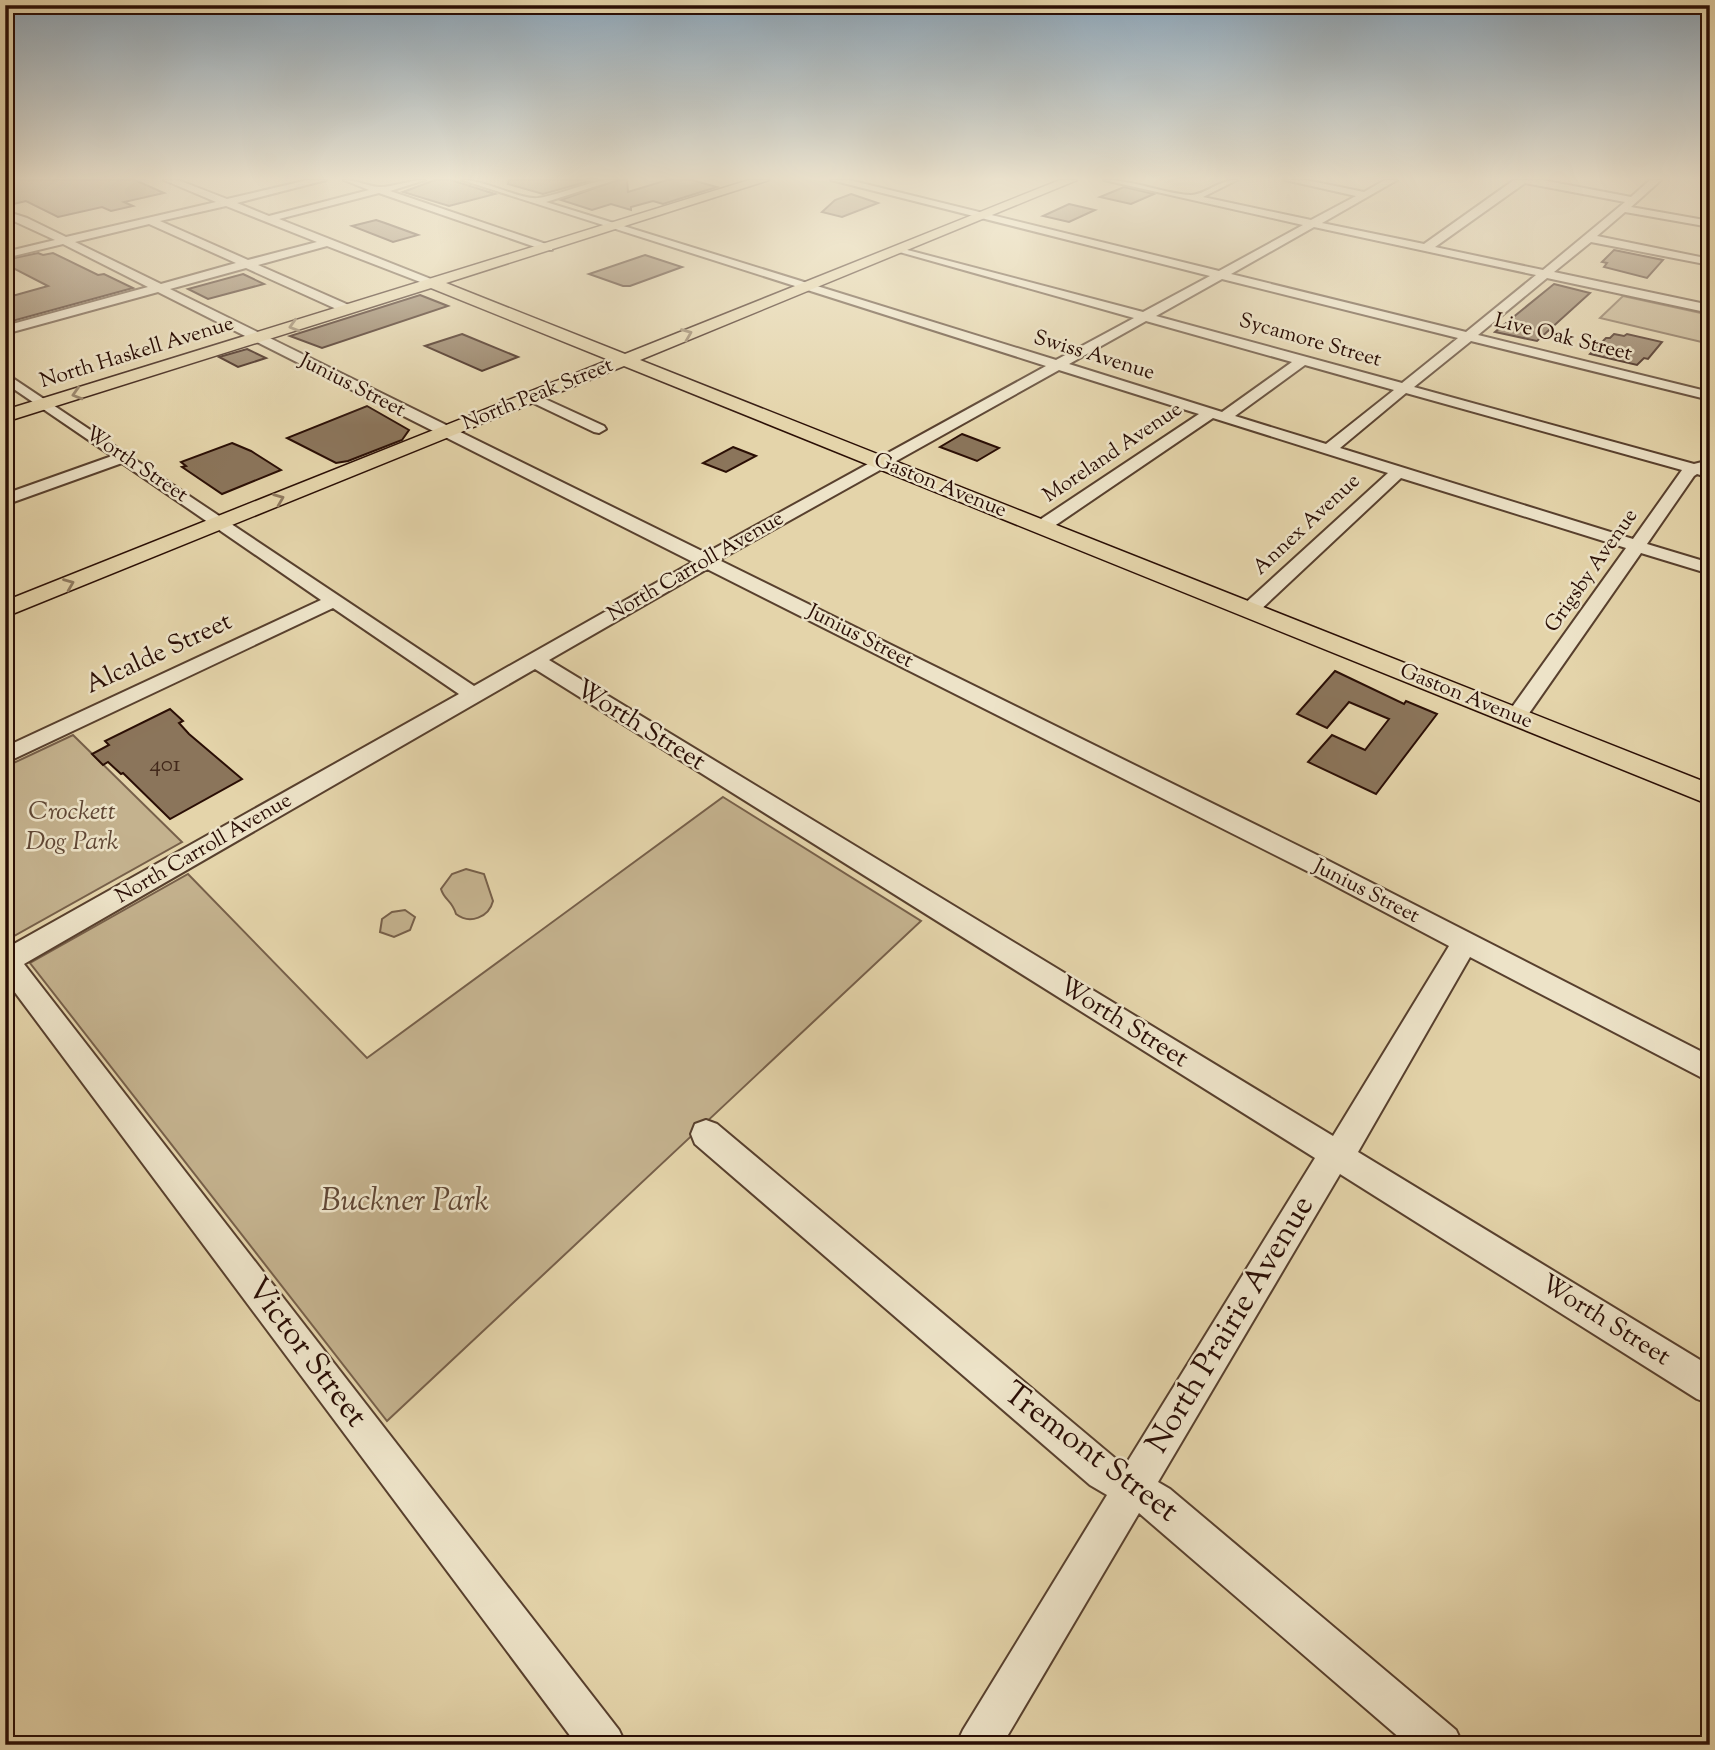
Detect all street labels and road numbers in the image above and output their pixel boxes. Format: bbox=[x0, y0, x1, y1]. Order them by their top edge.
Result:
street label: Sycamore Street bbox=[1235, 306, 1385, 376]
street label: Live Oak Street bbox=[1491, 306, 1635, 370]
street label: North Haskell Avenue bbox=[36, 309, 238, 397]
street label: Swiss Avenue bbox=[1030, 323, 1158, 389]
street label: Junius Street bbox=[293, 346, 410, 426]
street label: North Peak Street bbox=[458, 351, 618, 439]
street label: Moreland Avenue bbox=[1037, 395, 1189, 511]
street label: Worth Street bbox=[78, 419, 194, 511]
street label: Gaston Avenue bbox=[869, 446, 1011, 526]
street label: Annex Avenue bbox=[1247, 467, 1367, 583]
street label: Grigsby Avenue bbox=[1538, 503, 1646, 639]
street label: North Carroll Avenue bbox=[602, 504, 790, 630]
street label: Junius Street bbox=[801, 597, 918, 677]
street label: Alcalde Street bbox=[80, 604, 239, 704]
street label: Gaston Avenue bbox=[1395, 657, 1537, 737]
street label: Worth Street bbox=[568, 671, 712, 781]
street label: North Carroll Avenue bbox=[110, 786, 298, 912]
street label: Junius Street bbox=[1307, 852, 1424, 932]
street label: Worth Street bbox=[1051, 968, 1195, 1078]
street label: North Prairie Avenue bbox=[1136, 1187, 1326, 1463]
street label: Worth Street bbox=[1533, 1266, 1677, 1376]
street label: Victor Street bbox=[234, 1268, 378, 1438]
street label: Tremont Street bbox=[993, 1372, 1187, 1534]

